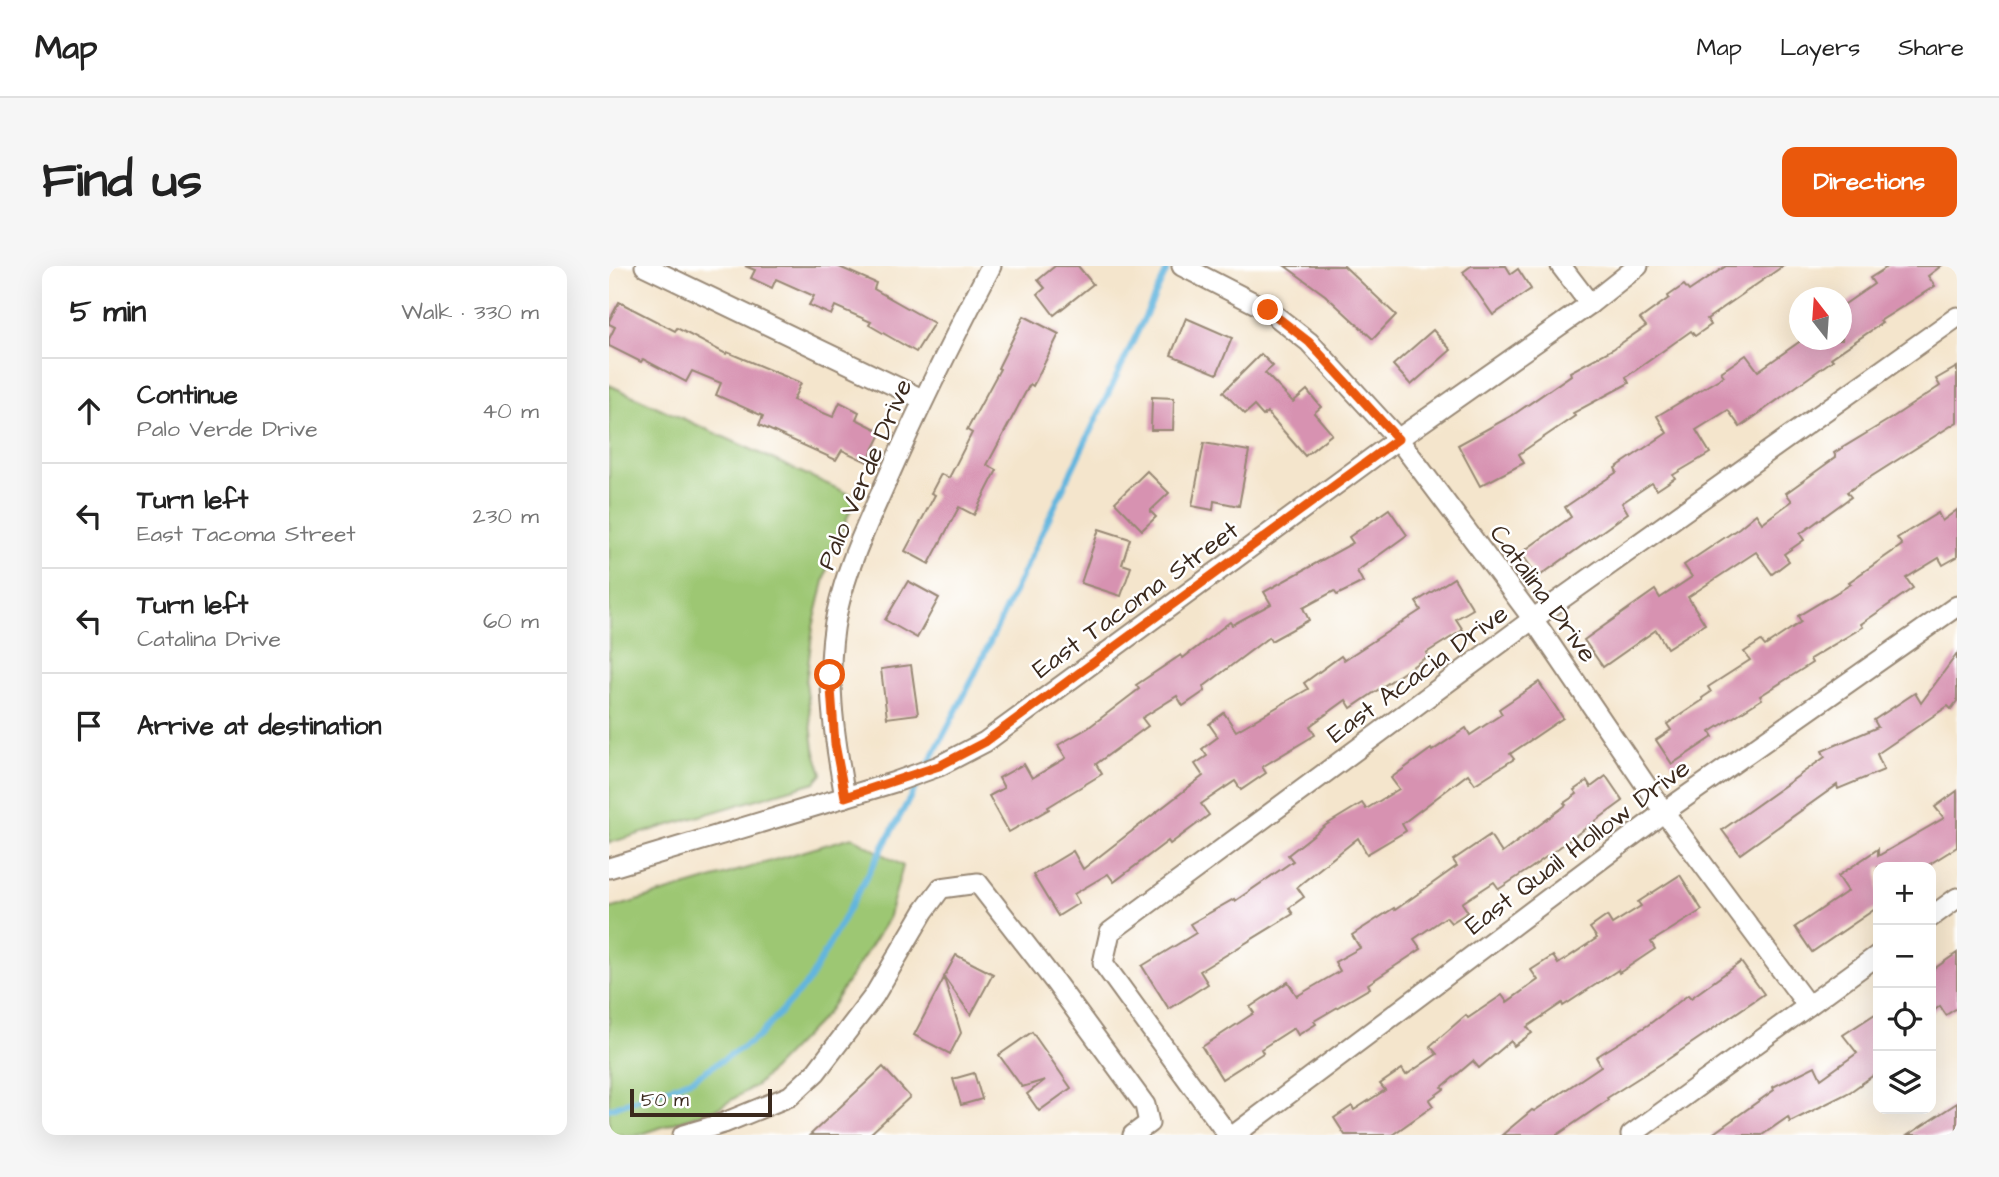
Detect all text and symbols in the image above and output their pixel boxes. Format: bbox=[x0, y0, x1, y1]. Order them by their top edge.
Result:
text: Map bbox=[35, 25, 97, 71]
text: Map bbox=[1697, 31, 1742, 65]
text: Layers bbox=[1780, 31, 1860, 65]
text: Share bbox=[1898, 31, 1964, 65]
button: Directions bbox=[1782, 147, 1957, 217]
text: Find us bbox=[42, 148, 202, 216]
north arrow bbox=[1789, 287, 1852, 350]
text: 5 min bbox=[70, 291, 146, 333]
route end bbox=[1252, 294, 1283, 325]
text: Walk · 330 m bbox=[401, 296, 539, 328]
street label: Palo Verde Drive bbox=[808, 373, 921, 575]
text: Continue bbox=[137, 377, 238, 413]
icon: ahead bbox=[70, 392, 108, 430]
text: 40 m bbox=[482, 395, 539, 427]
text: Palo Verde Drive bbox=[137, 413, 318, 445]
text: Turn left bbox=[137, 482, 248, 518]
icon: left bbox=[70, 497, 108, 535]
text: 230 m bbox=[473, 500, 539, 532]
street label: East Tacoma Street bbox=[1025, 512, 1247, 687]
street label: Catalina Drive bbox=[1481, 517, 1606, 670]
text: East Tacoma Street bbox=[137, 518, 356, 550]
text: Turn left bbox=[137, 587, 248, 623]
street label: East Acacia Drive bbox=[1320, 596, 1515, 752]
icon: left bbox=[70, 602, 108, 640]
text: 60 m bbox=[483, 605, 539, 637]
text: Catalina Drive bbox=[137, 623, 281, 655]
route start bbox=[814, 659, 845, 690]
icon: arrive bbox=[70, 707, 108, 745]
text: Arrive at destination bbox=[137, 708, 382, 744]
street label: East Quail Hollow Drive bbox=[1458, 750, 1698, 943]
map controls bbox=[1873, 862, 1936, 1114]
button: + bbox=[1873, 862, 1936, 925]
button: − bbox=[1873, 925, 1936, 988]
button: locate bbox=[1873, 988, 1936, 1051]
button: layers bbox=[1873, 1051, 1936, 1114]
scale bar bbox=[630, 1086, 772, 1118]
text: 50 m bbox=[641, 1087, 689, 1114]

